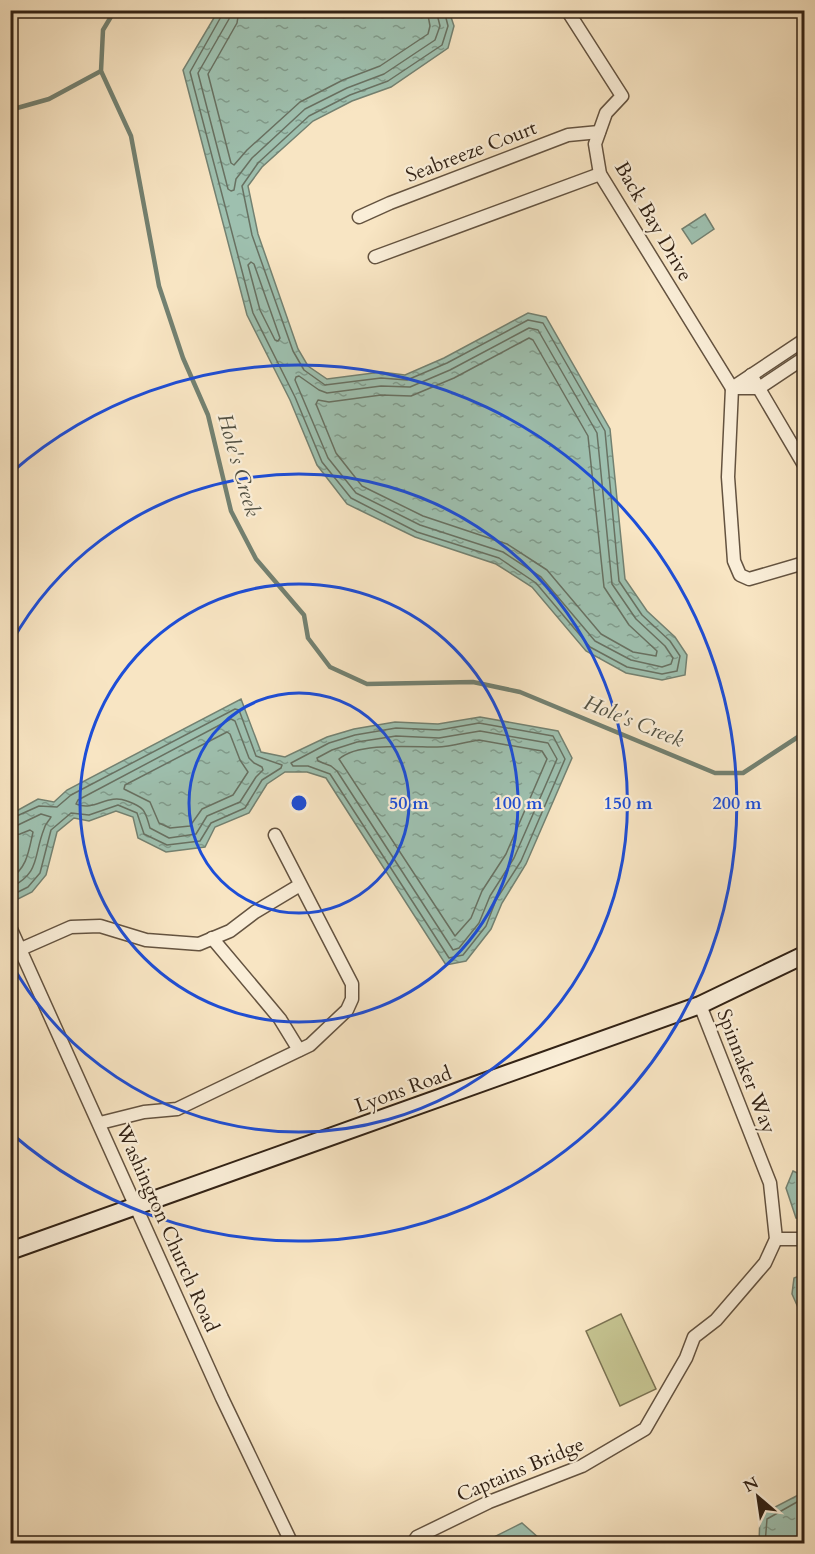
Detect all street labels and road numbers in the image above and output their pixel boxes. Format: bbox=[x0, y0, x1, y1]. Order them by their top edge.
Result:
street label: Seabreeze Court bbox=[402, 114, 541, 189]
street label: Back Bay Drive bbox=[608, 156, 699, 286]
street label: Spinnaker Way bbox=[710, 1005, 783, 1138]
street label: Lyons Road bbox=[351, 1059, 456, 1119]
street label: Washington Church Road bbox=[109, 1119, 226, 1337]
street label: Captains Bridge bbox=[452, 1430, 588, 1508]

